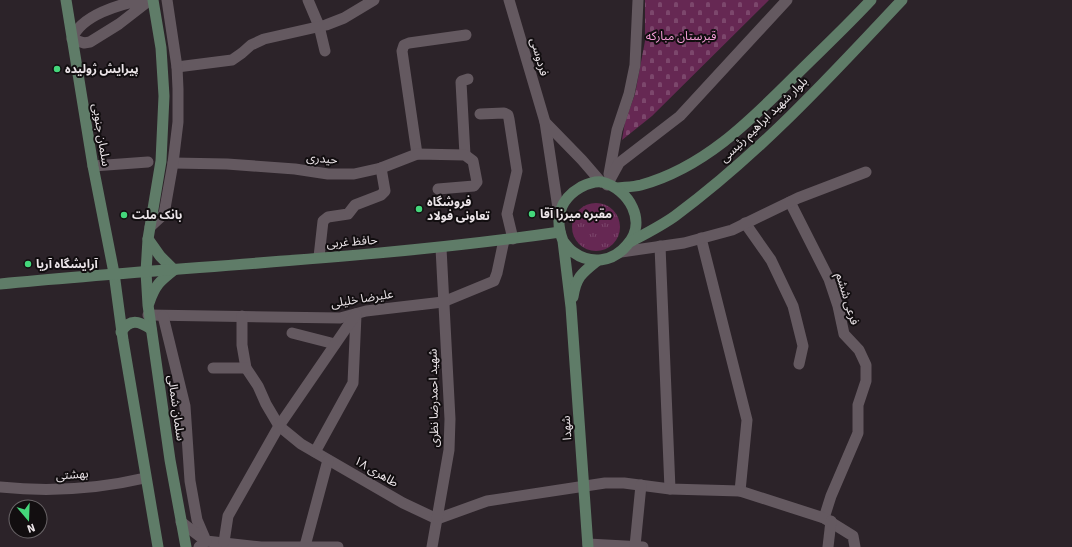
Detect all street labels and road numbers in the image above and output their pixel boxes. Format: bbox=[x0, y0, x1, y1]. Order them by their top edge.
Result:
street label: فردوسی bbox=[526, 36, 552, 78]
street label: بلوار شهید ابراهیم رئیسی bbox=[717, 74, 812, 167]
street label: سلمان جنوبی bbox=[89, 103, 113, 167]
street label: حیدری bbox=[306, 150, 338, 168]
street label: حافظ غربی bbox=[326, 233, 378, 251]
street label: فرعی ششم bbox=[831, 271, 862, 327]
street label: علیرضا خلیلی bbox=[330, 287, 394, 311]
street label: شهید احمدرضا نظری bbox=[426, 348, 442, 448]
street label: سلمان شمالی bbox=[164, 374, 188, 442]
street label: شهدا bbox=[559, 415, 575, 441]
street label: طاهری ۱۸ bbox=[351, 453, 401, 491]
street label: بهشتی bbox=[55, 466, 89, 484]

